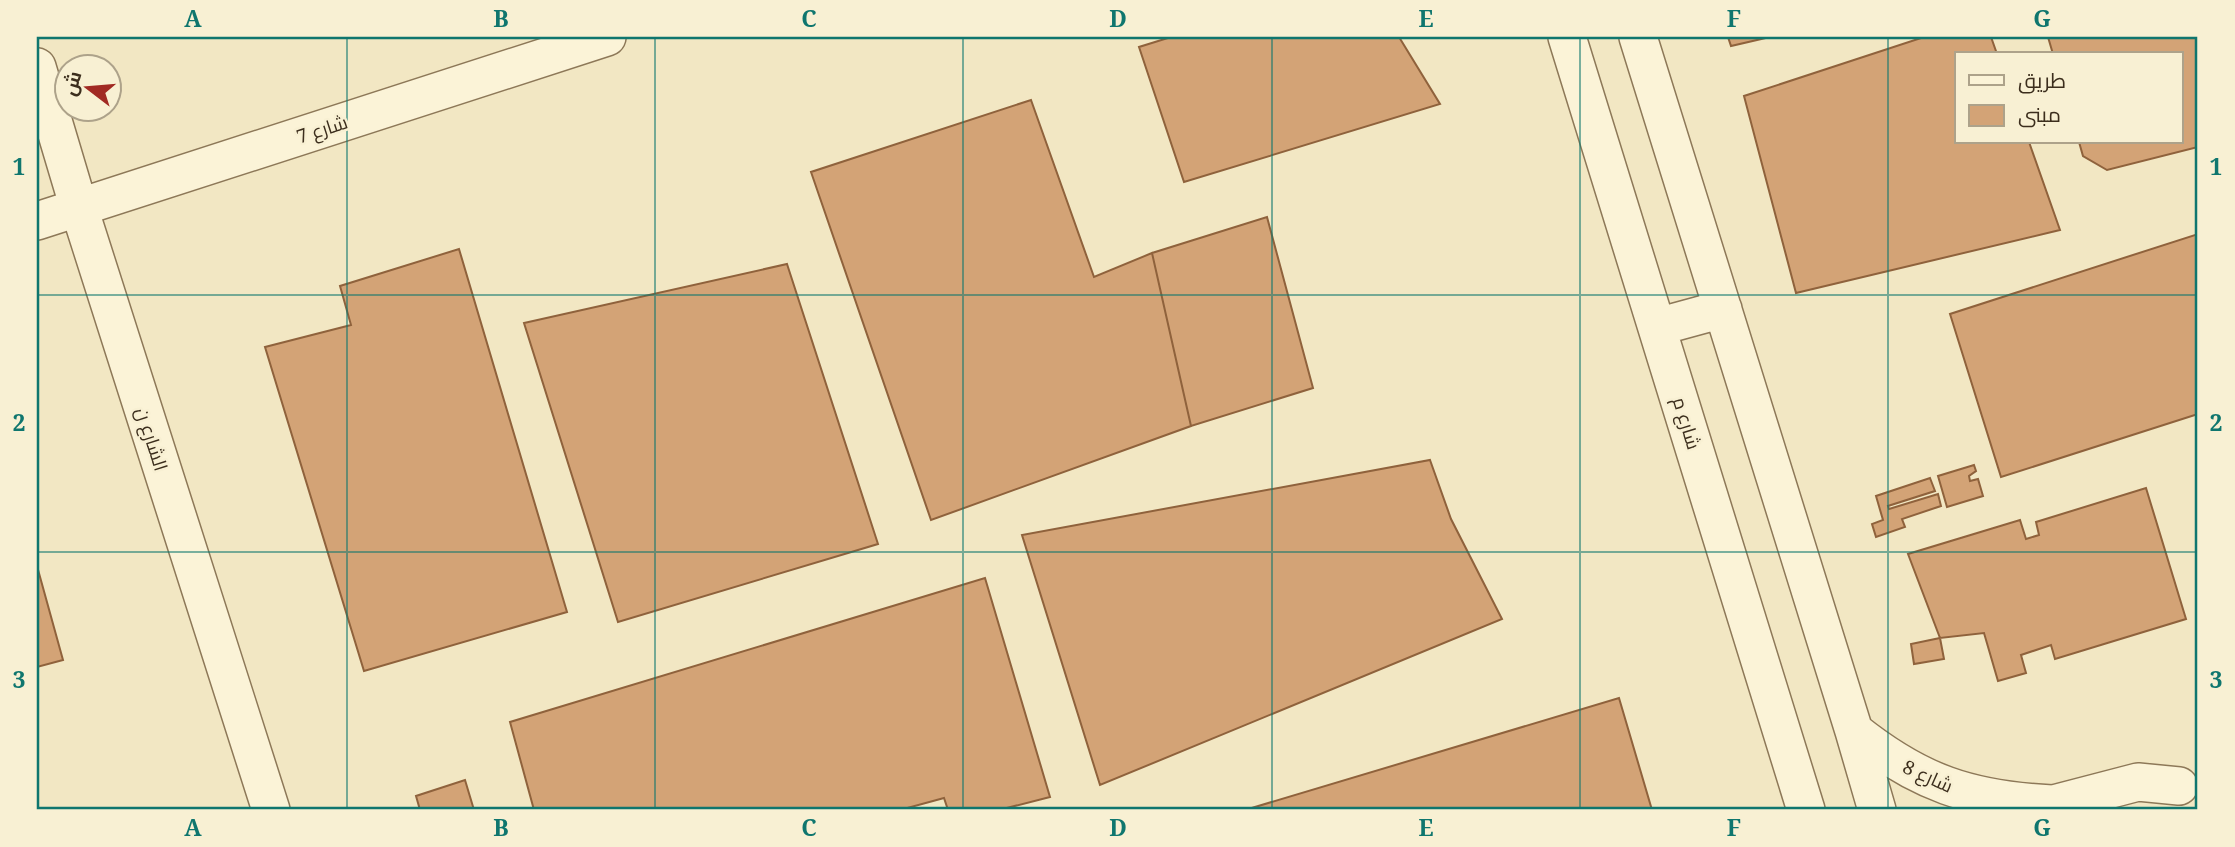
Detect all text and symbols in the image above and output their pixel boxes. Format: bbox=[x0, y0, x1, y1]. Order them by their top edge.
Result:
text: A bbox=[184, 2, 202, 34]
text: B bbox=[493, 2, 509, 34]
text: C bbox=[801, 2, 817, 34]
text: D bbox=[1109, 2, 1127, 34]
text: E bbox=[1418, 2, 1434, 34]
text: F bbox=[1727, 2, 1741, 34]
text: G bbox=[2033, 2, 2051, 34]
north arrow bbox=[52, 52, 122, 122]
legend bbox=[1955, 52, 2182, 144]
text: طريق bbox=[2018, 66, 2066, 94]
text: ش bbox=[56, 68, 88, 99]
text: مبنى bbox=[2018, 100, 2061, 128]
street label: شارع 7 bbox=[293, 109, 351, 150]
text: 1 bbox=[13, 150, 26, 182]
text: 1 bbox=[2210, 150, 2223, 182]
street label: شارع م bbox=[1666, 394, 1707, 453]
street label: الشارع ن bbox=[129, 404, 174, 474]
text: 2 bbox=[13, 406, 26, 438]
text: 2 bbox=[2210, 406, 2223, 438]
text: 3 bbox=[13, 663, 26, 695]
text: 3 bbox=[2210, 663, 2223, 695]
street label: شارع 8 bbox=[1898, 753, 1957, 799]
text: A bbox=[184, 811, 202, 843]
text: B bbox=[493, 811, 509, 843]
text: C bbox=[801, 811, 817, 843]
text: D bbox=[1109, 811, 1127, 843]
text: E bbox=[1418, 811, 1434, 843]
text: F bbox=[1727, 811, 1741, 843]
text: G bbox=[2033, 811, 2051, 843]

